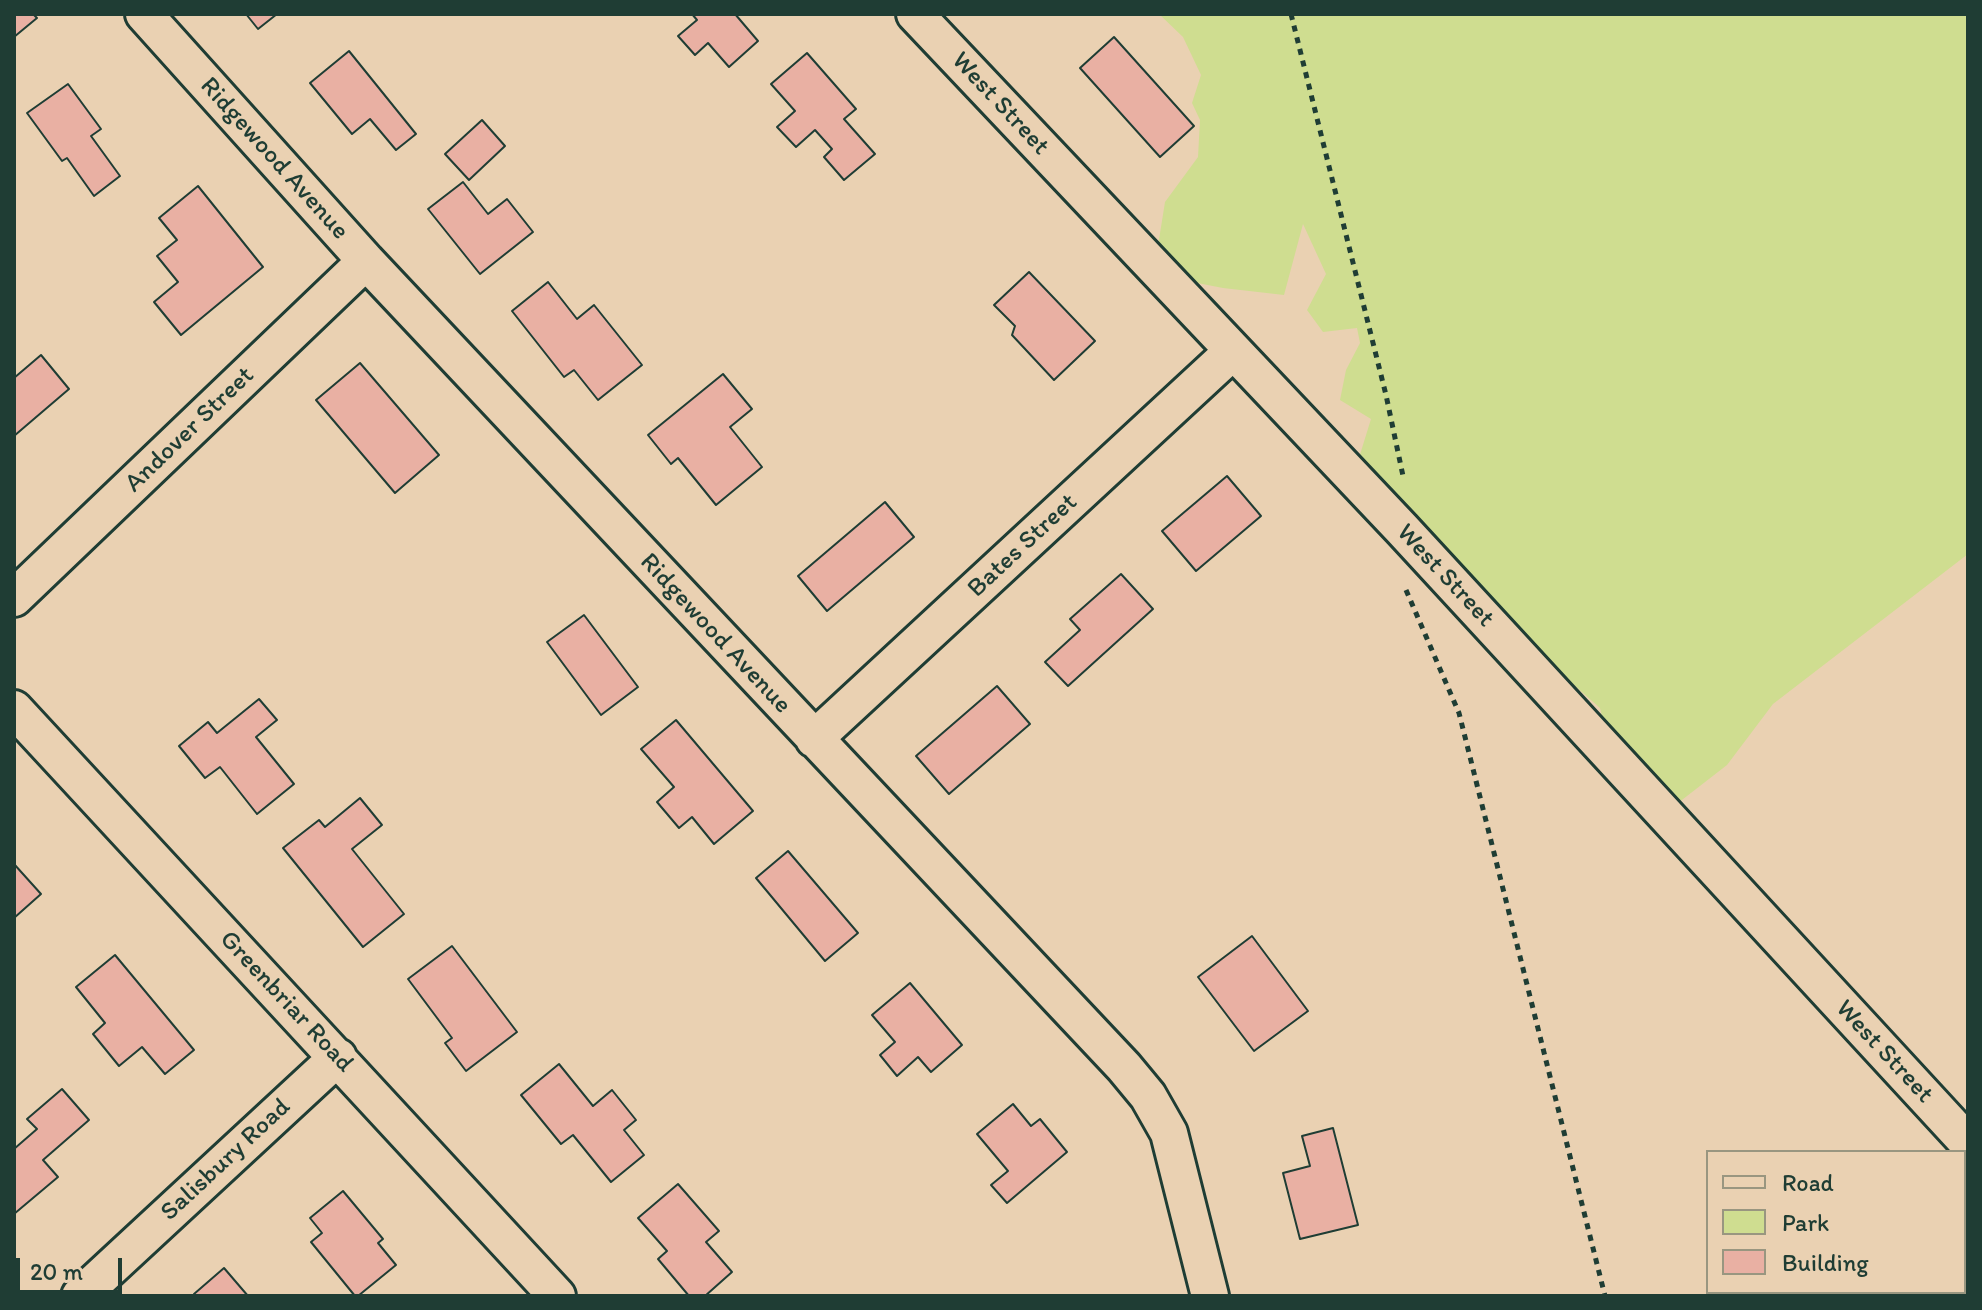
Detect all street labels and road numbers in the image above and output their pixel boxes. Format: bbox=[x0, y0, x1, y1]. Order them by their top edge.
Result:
street label: West Street bbox=[944, 46, 1056, 162]
street label: Ridgewood Avenue bbox=[193, 71, 355, 247]
street label: Andover Street bbox=[119, 360, 261, 500]
street label: Bates Street bbox=[962, 487, 1084, 605]
street label: West Street bbox=[1389, 518, 1501, 634]
street label: Ridgewood Avenue bbox=[633, 547, 797, 721]
street label: Greenbriar Road bbox=[212, 925, 360, 1079]
street label: West Street bbox=[1828, 994, 1940, 1110]
street label: Salisbury Road bbox=[155, 1092, 297, 1228]

